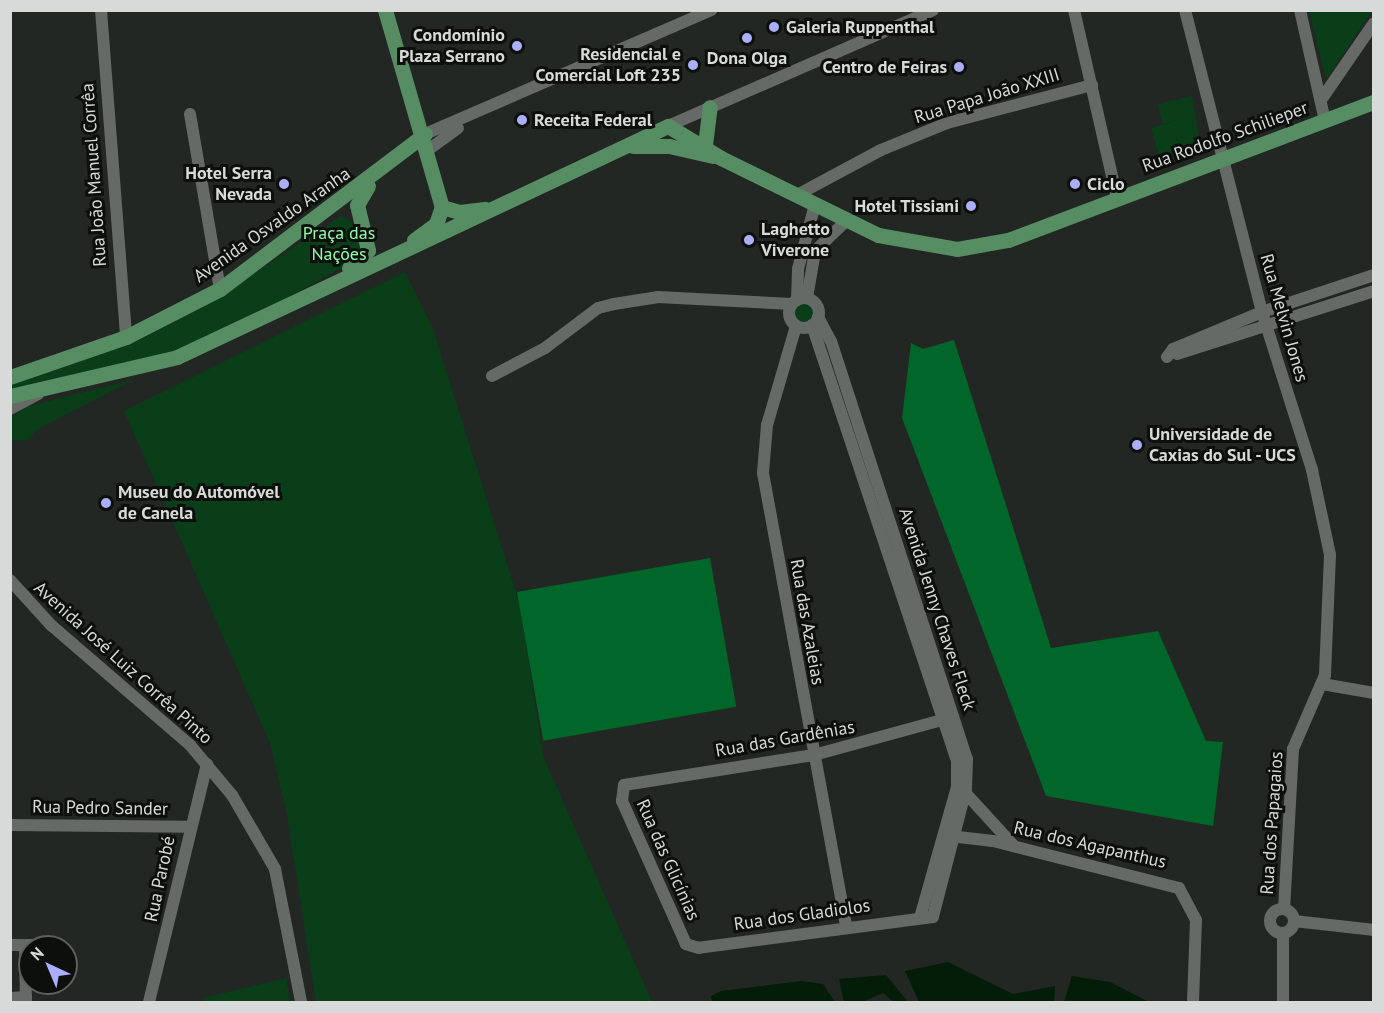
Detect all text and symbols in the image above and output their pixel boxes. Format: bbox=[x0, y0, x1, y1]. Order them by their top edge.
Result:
place label: Galeria Ruppenthal bbox=[786, 16, 934, 38]
marker: Galeria Ruppenthal bbox=[767, 20, 781, 34]
place label: Condomínio Plaza Serrano bbox=[399, 25, 505, 68]
marker: Dona Olga bbox=[740, 31, 754, 45]
marker: Condomínio Plaza Serrano bbox=[510, 39, 524, 53]
place label: Residencial e Comercial Loft 235 bbox=[535, 44, 681, 86]
place label: Dona Olga bbox=[707, 47, 787, 69]
place label: Centro de Feiras bbox=[822, 56, 947, 78]
marker: Residencial e Comercial Loft 235 bbox=[686, 58, 700, 72]
marker: Centro de Feiras bbox=[952, 60, 966, 74]
street label: Rua Papa João XXIII bbox=[911, 64, 1063, 128]
street label: Rua João Manuel Corrêa bbox=[77, 83, 111, 267]
street label: Rua Rodolfo Schilieper bbox=[1139, 97, 1311, 177]
place label: Receita Federal bbox=[534, 109, 652, 131]
marker: Receita Federal bbox=[515, 113, 529, 127]
place label: Hotel Serra Nevada bbox=[185, 163, 272, 206]
street label: Avenida Osvaldo Aranha bbox=[189, 163, 355, 287]
place label: Ciclo bbox=[1087, 173, 1125, 195]
marker: Hotel Serra Nevada bbox=[277, 177, 291, 191]
marker: Ciclo bbox=[1068, 177, 1082, 191]
place label: Hotel Tissiani bbox=[854, 195, 959, 217]
marker: Hotel Tissiani bbox=[964, 199, 978, 213]
place label: Laghetto Viverone bbox=[761, 219, 830, 262]
park label: Praça das Nações bbox=[303, 223, 375, 266]
marker: Laghetto Viverone bbox=[742, 233, 756, 247]
street label: Rua Melvin Jones bbox=[1255, 251, 1313, 385]
place label: Universidade de Caxias do Sul - UCS bbox=[1149, 424, 1298, 466]
marker: Universidade de Caxias do Sul - UCS bbox=[1130, 438, 1144, 452]
place label: Museu do Automóvel de Canela bbox=[118, 482, 280, 524]
marker: Museu do Automóvel de Canela bbox=[99, 496, 113, 510]
street label: Avenida Jenny Chaves Fleck bbox=[894, 505, 980, 713]
street label: Rua das Azaleias bbox=[785, 557, 829, 687]
street label: Avenida José Luiz Corrêa Pinto bbox=[29, 577, 217, 749]
street label: Rua das Gardênias bbox=[714, 716, 856, 762]
street label: Rua dos Papagaios bbox=[1256, 751, 1288, 895]
street label: Rua Pedro Sander bbox=[32, 796, 168, 820]
street label: Rua das Glicínias bbox=[632, 796, 704, 924]
street label: Rua dos Agapanthus bbox=[1011, 817, 1169, 873]
street label: Rua Parobé bbox=[140, 834, 180, 924]
street label: Rua dos Gladiolos bbox=[732, 895, 872, 935]
north arrow bbox=[18, 935, 78, 995]
text: N bbox=[26, 943, 48, 964]

